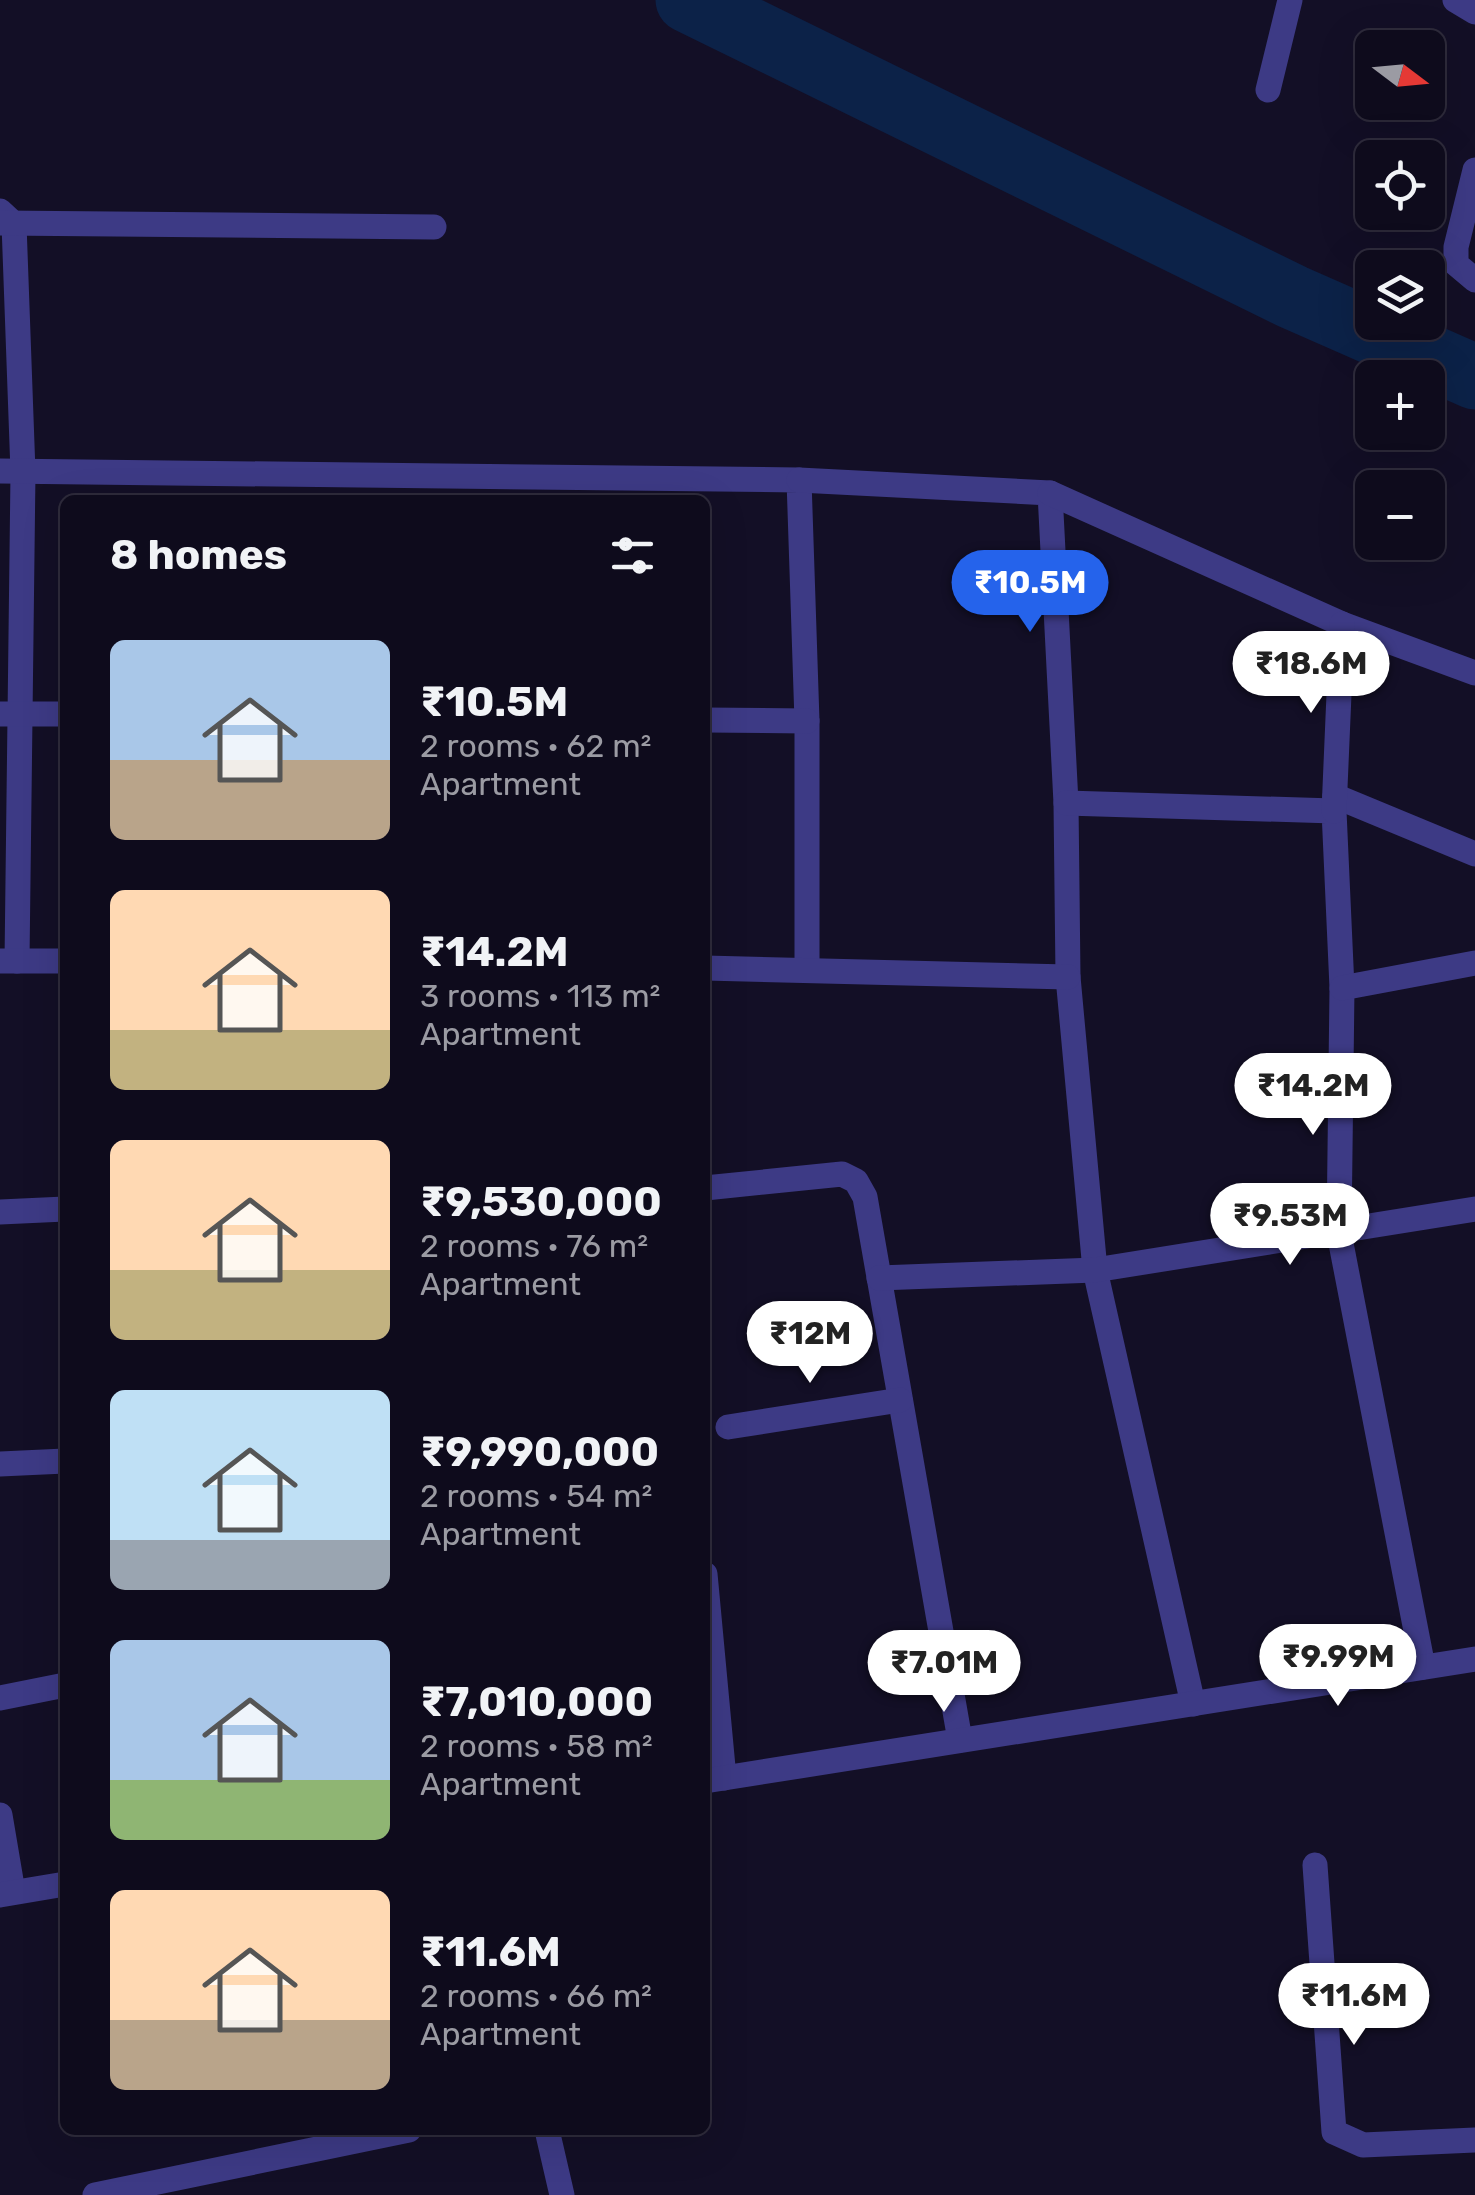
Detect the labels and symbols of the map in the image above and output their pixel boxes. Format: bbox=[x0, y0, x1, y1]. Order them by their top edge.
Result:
north arrow bbox=[1355, 30, 1445, 120]
pin: ₹10.5M bbox=[949, 550, 1111, 635]
pin: ₹18.6M bbox=[1230, 631, 1392, 716]
pin: ₹14.2M bbox=[1232, 1053, 1394, 1138]
pin: ₹9.53M bbox=[1209, 1183, 1371, 1268]
pin: ₹12M bbox=[751, 1301, 869, 1386]
pin: ₹9.99M bbox=[1257, 1624, 1419, 1709]
pin: ₹7.01M bbox=[863, 1630, 1025, 1715]
pin: ₹11.6M bbox=[1273, 1963, 1435, 2048]

